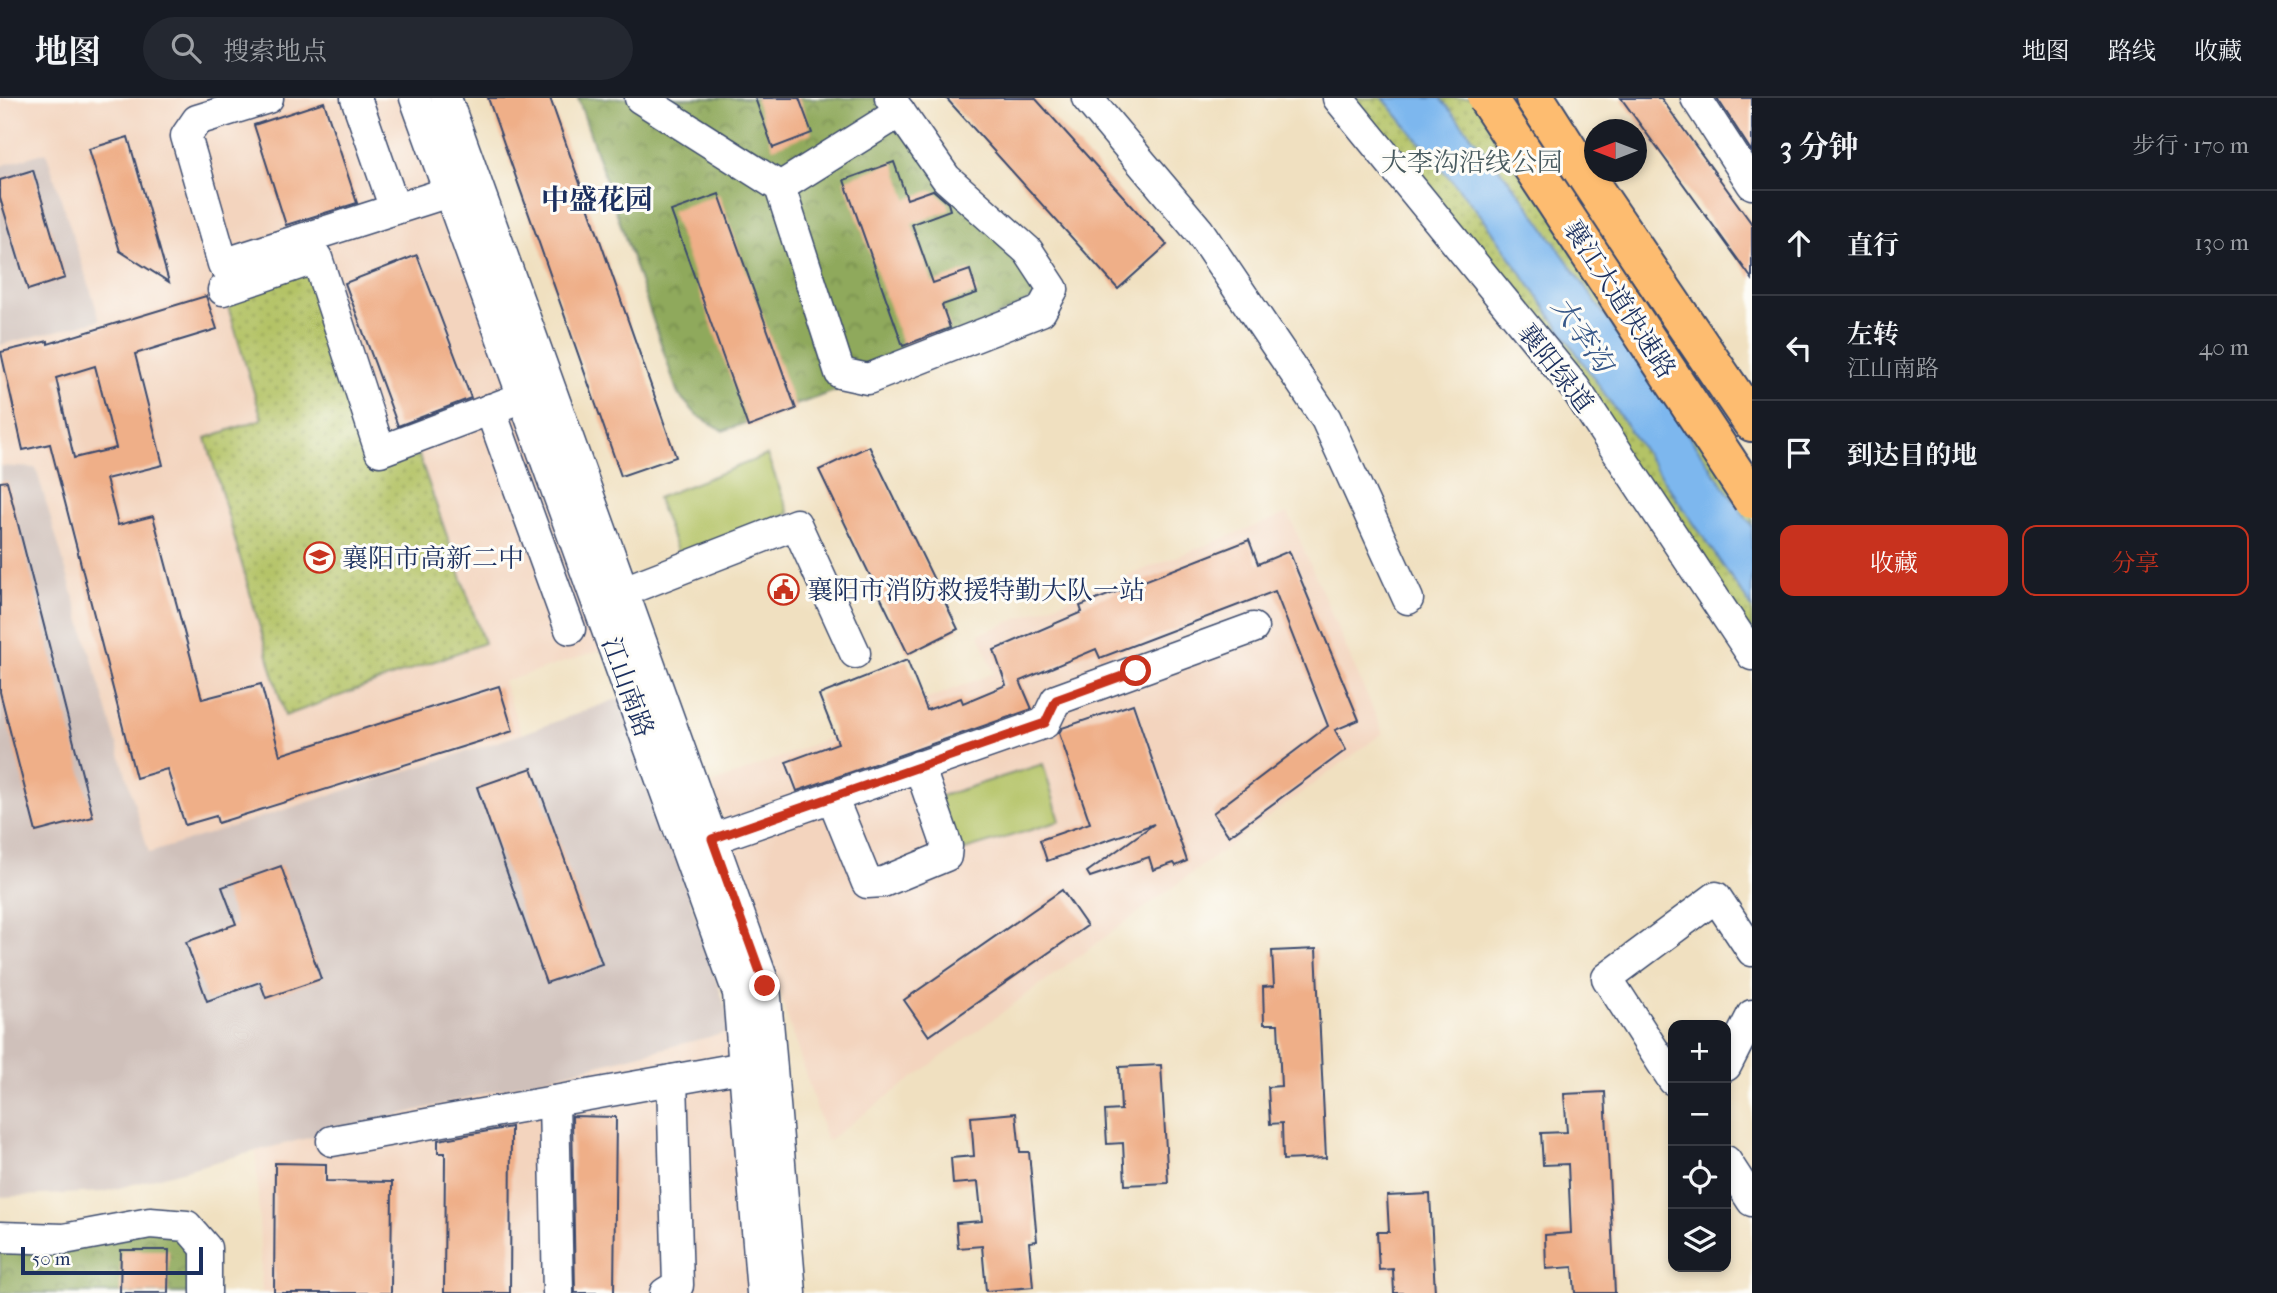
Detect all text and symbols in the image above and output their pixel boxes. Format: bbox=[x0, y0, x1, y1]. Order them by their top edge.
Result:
search box bbox=[143, 17, 633, 80]
icon: search bbox=[167, 29, 205, 67]
text: 地图 bbox=[35, 33, 101, 72]
text: 搜索地点 bbox=[223, 36, 327, 67]
text: 地图 bbox=[2022, 37, 2070, 65]
text: 路线 bbox=[2108, 37, 2156, 65]
text: 收藏 bbox=[2194, 37, 2242, 65]
north arrow bbox=[1584, 119, 1647, 182]
text: 3 分钟 bbox=[1780, 130, 1859, 165]
text: 步行 · 170 m bbox=[2133, 132, 2249, 159]
park label: 大李沟沿线公园 bbox=[1381, 147, 1563, 178]
district label: 中盛花园 bbox=[541, 183, 653, 216]
street label: 襄江大道快速路 bbox=[1557, 215, 1682, 384]
icon: ahead bbox=[1780, 224, 1818, 262]
text: 130 m bbox=[2195, 229, 2249, 256]
text: 直行 bbox=[1847, 230, 1899, 261]
water label: 大李沟 bbox=[1545, 290, 1622, 381]
street label: 襄阳绿道 bbox=[1511, 318, 1600, 419]
text: 左转 bbox=[1847, 319, 1899, 350]
icon: left bbox=[1780, 329, 1818, 367]
text: 40 m bbox=[2199, 334, 2249, 361]
text: 江山南路 bbox=[1847, 355, 1939, 382]
icon: arrive bbox=[1780, 434, 1818, 472]
text: 到达目的地 bbox=[1847, 440, 1977, 471]
button: 收藏 bbox=[1780, 525, 2008, 596]
button: 分享 bbox=[2022, 525, 2249, 596]
school or university icon: 襄阳市高新二中 bbox=[302, 541, 336, 575]
place label: 襄阳市高新二中 bbox=[342, 543, 524, 574]
public building icon: 襄阳市消防救援特勤大队一站 bbox=[767, 573, 801, 607]
place label: 襄阳市消防救援特勤大队一站 bbox=[807, 575, 1145, 606]
street label: 江山南路 bbox=[595, 633, 660, 741]
route start bbox=[1120, 655, 1151, 686]
route end bbox=[749, 970, 780, 1001]
map controls bbox=[1668, 1020, 1731, 1272]
button: + bbox=[1668, 1020, 1731, 1083]
button: − bbox=[1668, 1083, 1731, 1146]
button: locate bbox=[1668, 1146, 1731, 1209]
button: layers bbox=[1668, 1209, 1731, 1272]
scale bar bbox=[21, 1244, 203, 1276]
text: 50 m bbox=[32, 1248, 71, 1270]

